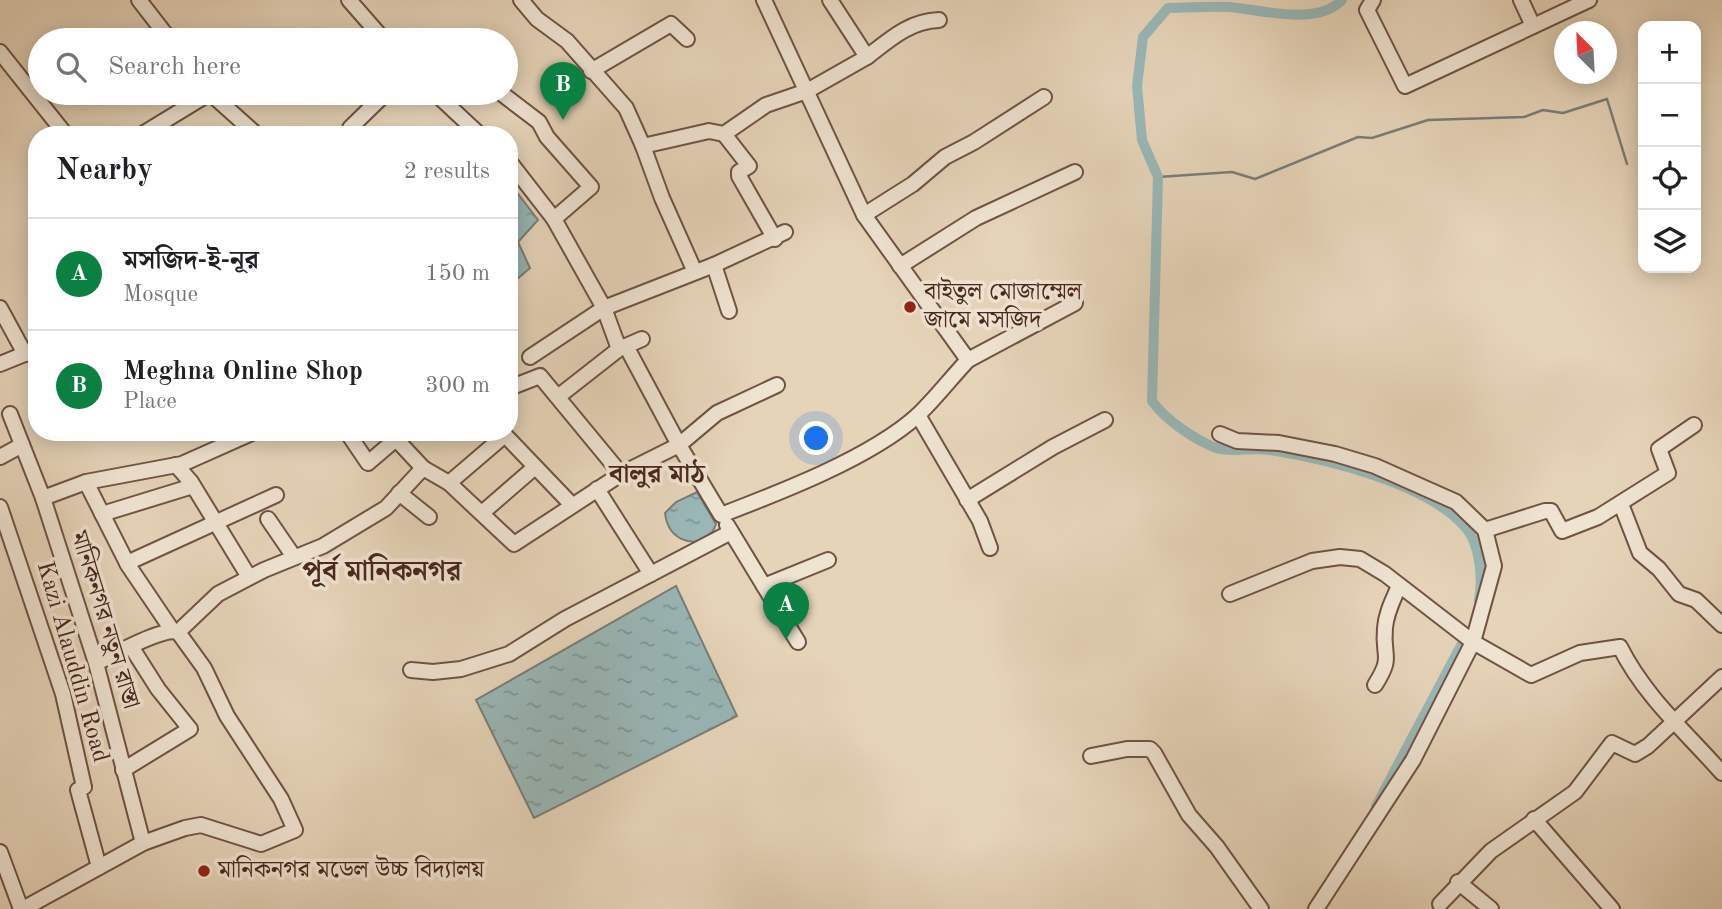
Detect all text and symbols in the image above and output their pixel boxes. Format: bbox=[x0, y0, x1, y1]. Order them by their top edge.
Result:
north arrow bbox=[1554, 21, 1617, 84]
map controls bbox=[1638, 21, 1701, 273]
button: + bbox=[1638, 21, 1701, 84]
search box bbox=[28, 28, 518, 105]
icon: search bbox=[52, 48, 90, 86]
text: Search here bbox=[108, 54, 241, 80]
pin: B bbox=[540, 62, 586, 120]
button: − bbox=[1638, 84, 1701, 147]
button: locate bbox=[1638, 147, 1701, 210]
text: Nearby bbox=[56, 156, 153, 186]
text: 2 results bbox=[404, 160, 490, 183]
button: layers bbox=[1638, 210, 1701, 273]
text: মসজিদ-ই-নূর bbox=[123, 248, 259, 274]
text: A bbox=[70, 262, 88, 285]
text: 150 m bbox=[425, 262, 490, 285]
place label: বাইতুল মোজাম্মেল জামে মসজিদ bbox=[923, 276, 1083, 333]
text: Mosque bbox=[123, 283, 198, 306]
marker: বাইতুল মোজাম্মেল জামে মসজিদ bbox=[902, 299, 918, 315]
text: Meghna Online Shop bbox=[123, 359, 363, 385]
text: B bbox=[71, 374, 87, 397]
text: 300 m bbox=[425, 374, 490, 397]
text: Place bbox=[123, 390, 177, 413]
your location bbox=[799, 421, 833, 455]
district label: বালুর মাঠ bbox=[608, 458, 707, 489]
street label: মানিকনগর নতুন রাস্তা bbox=[65, 526, 146, 712]
district label: পূর্ব মানিকনগর bbox=[303, 553, 463, 588]
street label: Kazi Alauddin Road bbox=[32, 559, 112, 765]
pin: A bbox=[763, 582, 809, 640]
place label: মানিকনগর মডেল উচ্চ বিদ্যালয় bbox=[217, 854, 485, 883]
marker: মানিকনগর মডেল উচ্চ বিদ্যালয় bbox=[196, 863, 212, 879]

